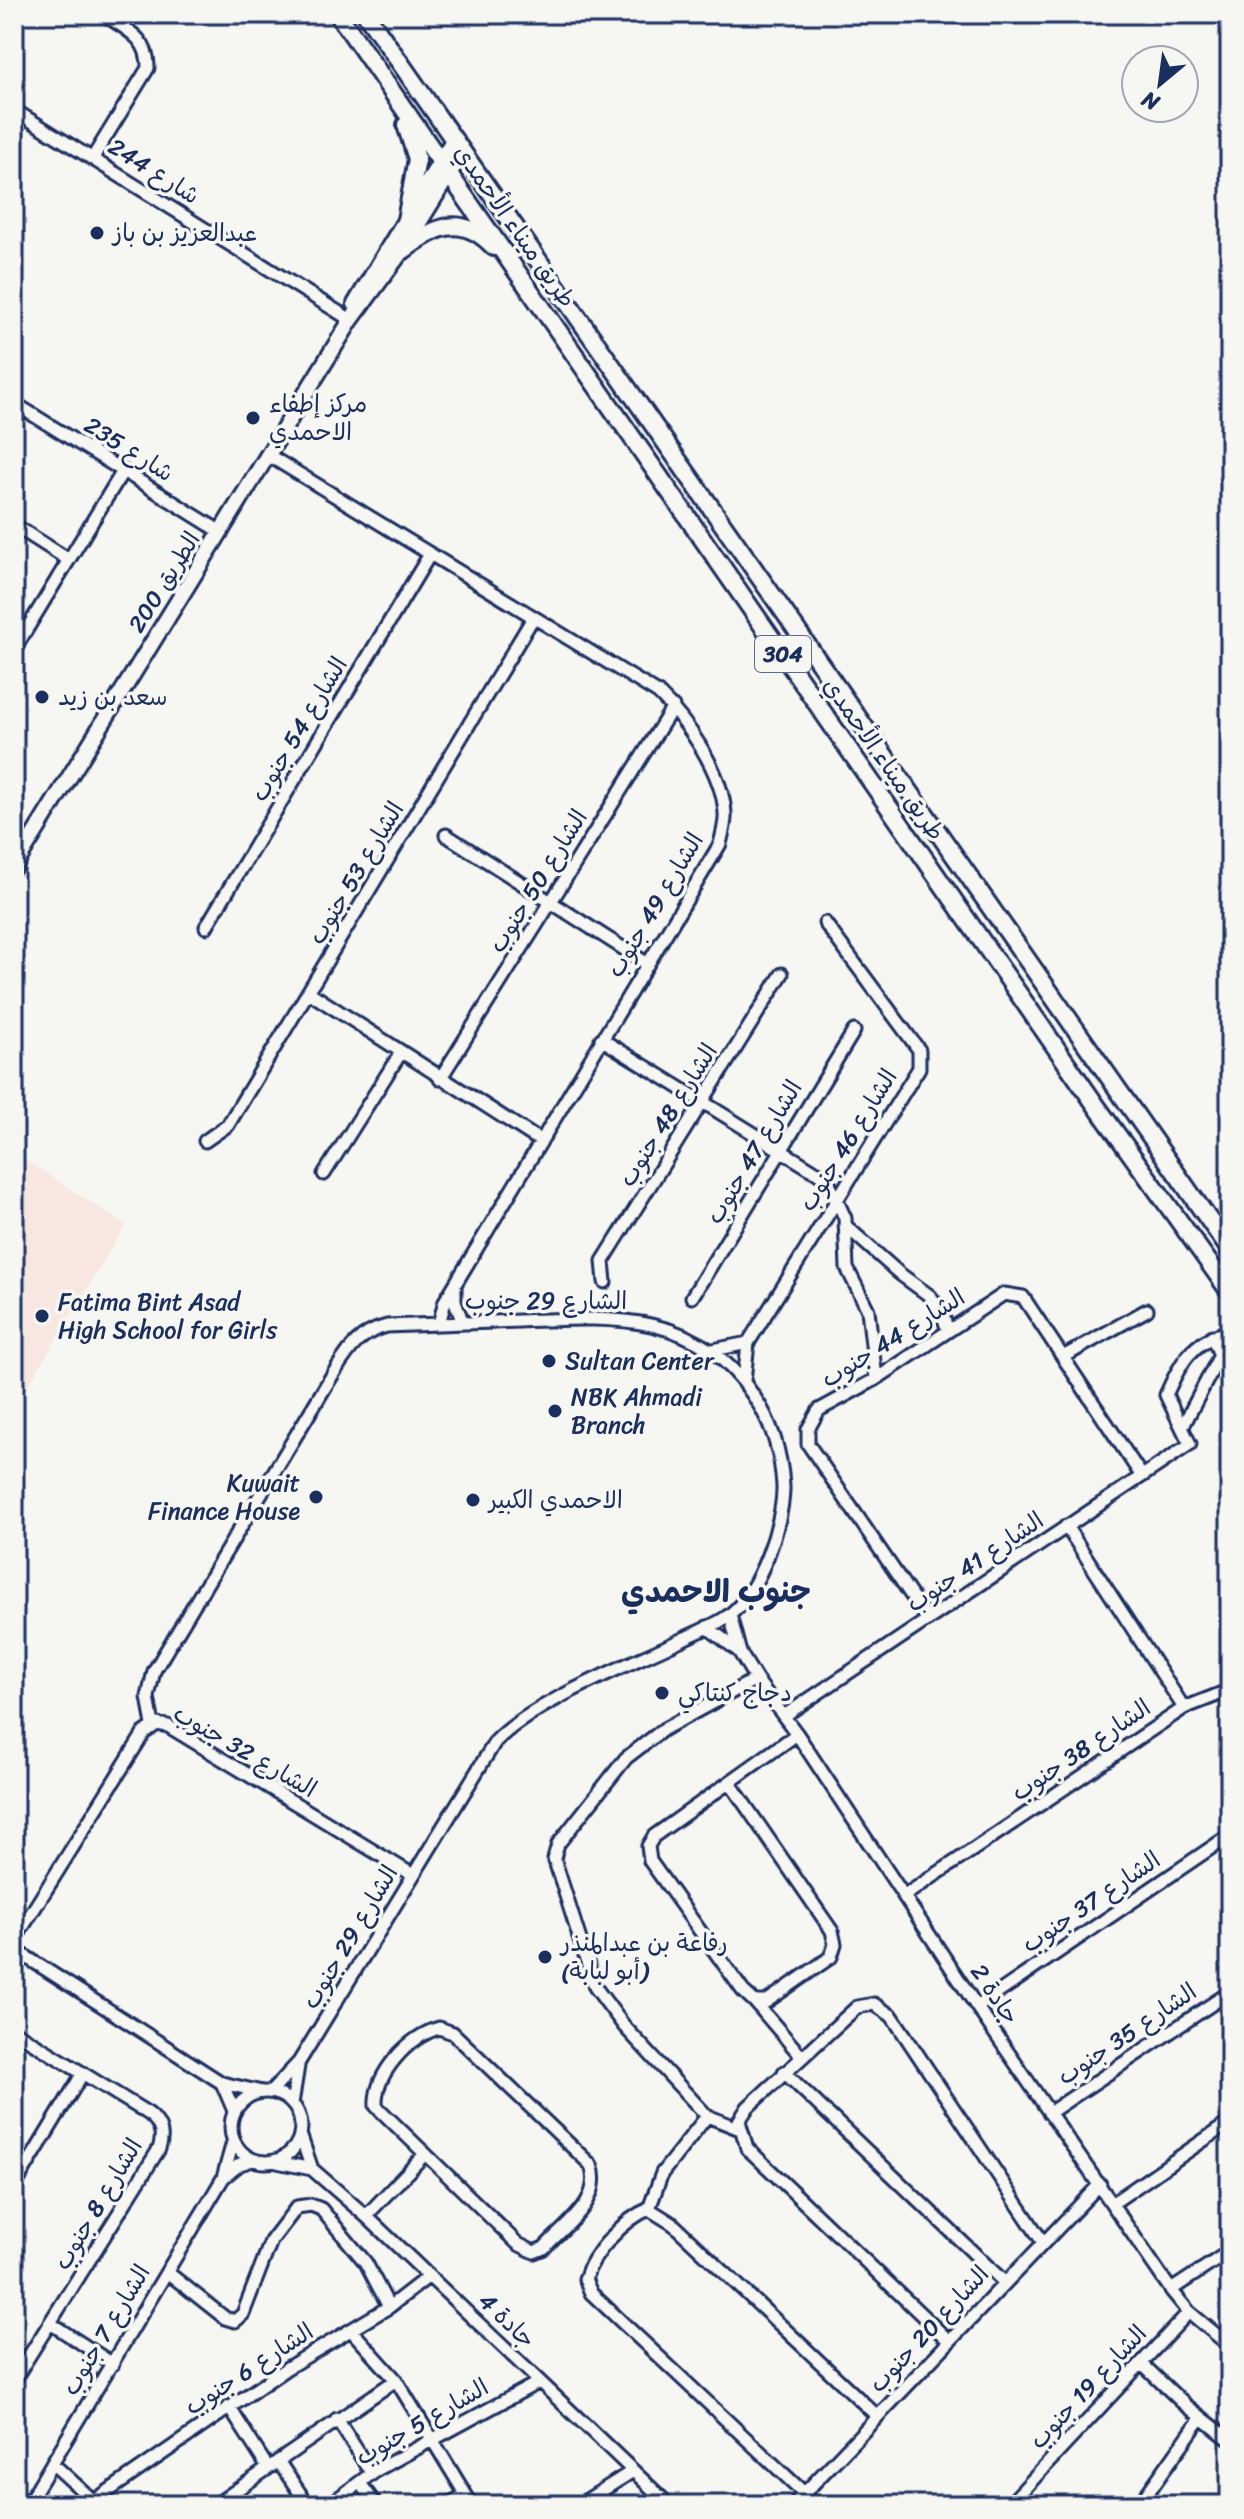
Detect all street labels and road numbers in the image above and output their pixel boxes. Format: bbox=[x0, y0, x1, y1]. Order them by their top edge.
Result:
street label: شارع 244 bbox=[100, 126, 208, 216]
street label: طريق ميناء الأحمدي bbox=[443, 135, 587, 317]
street label: شارع 235 bbox=[76, 405, 182, 493]
street label: الطريق 200 bbox=[116, 523, 212, 641]
road number: 304 bbox=[755, 636, 811, 672]
street label: الشارع 54 جنوب bbox=[239, 648, 359, 810]
street label: طريق ميناء الأحمدي bbox=[812, 668, 956, 850]
street label: الشارع 53 جنوب bbox=[296, 793, 416, 953]
street label: الشارع 50 جنوب bbox=[477, 801, 599, 961]
street label: الشارع 49 جنوب bbox=[595, 824, 715, 986]
street label: الشارع 48 جنوب bbox=[607, 1035, 729, 1195]
street label: الشارع 46 جنوب bbox=[787, 1060, 909, 1220]
street label: الشارع 47 جنوب bbox=[694, 1072, 814, 1232]
street label: الشارع 44 جنوب bbox=[812, 1277, 974, 1399]
street label: الشارع 29 جنوب bbox=[465, 1280, 627, 1322]
street label: الشارع 41 جنوب bbox=[897, 1500, 1053, 1624]
street label: الشارع 38 جنوب bbox=[1002, 1687, 1160, 1813]
street label: الشارع 32 جنوب bbox=[165, 1693, 325, 1809]
street label: الشارع 37 جنوب bbox=[1013, 1840, 1169, 1964]
street label: الشارع 29 جنوب bbox=[290, 1857, 410, 2017]
street label: جادة 2 bbox=[959, 1955, 1031, 2033]
street label: الشارع 35 جنوب bbox=[1048, 1971, 1206, 2097]
street label: الشارع 8 جنوب bbox=[42, 2130, 154, 2278]
street label: الشارع 20 جنوب bbox=[858, 2255, 1000, 2403]
street label: الشارع 7 جنوب bbox=[50, 2256, 162, 2404]
street label: جادة 4 bbox=[468, 2281, 546, 2359]
street label: الشارع 6 جنوب bbox=[176, 2311, 322, 2427]
street label: الشارع 19 جنوب bbox=[1019, 2315, 1157, 2459]
street label: الشارع 5 جنوب bbox=[347, 2367, 497, 2477]

